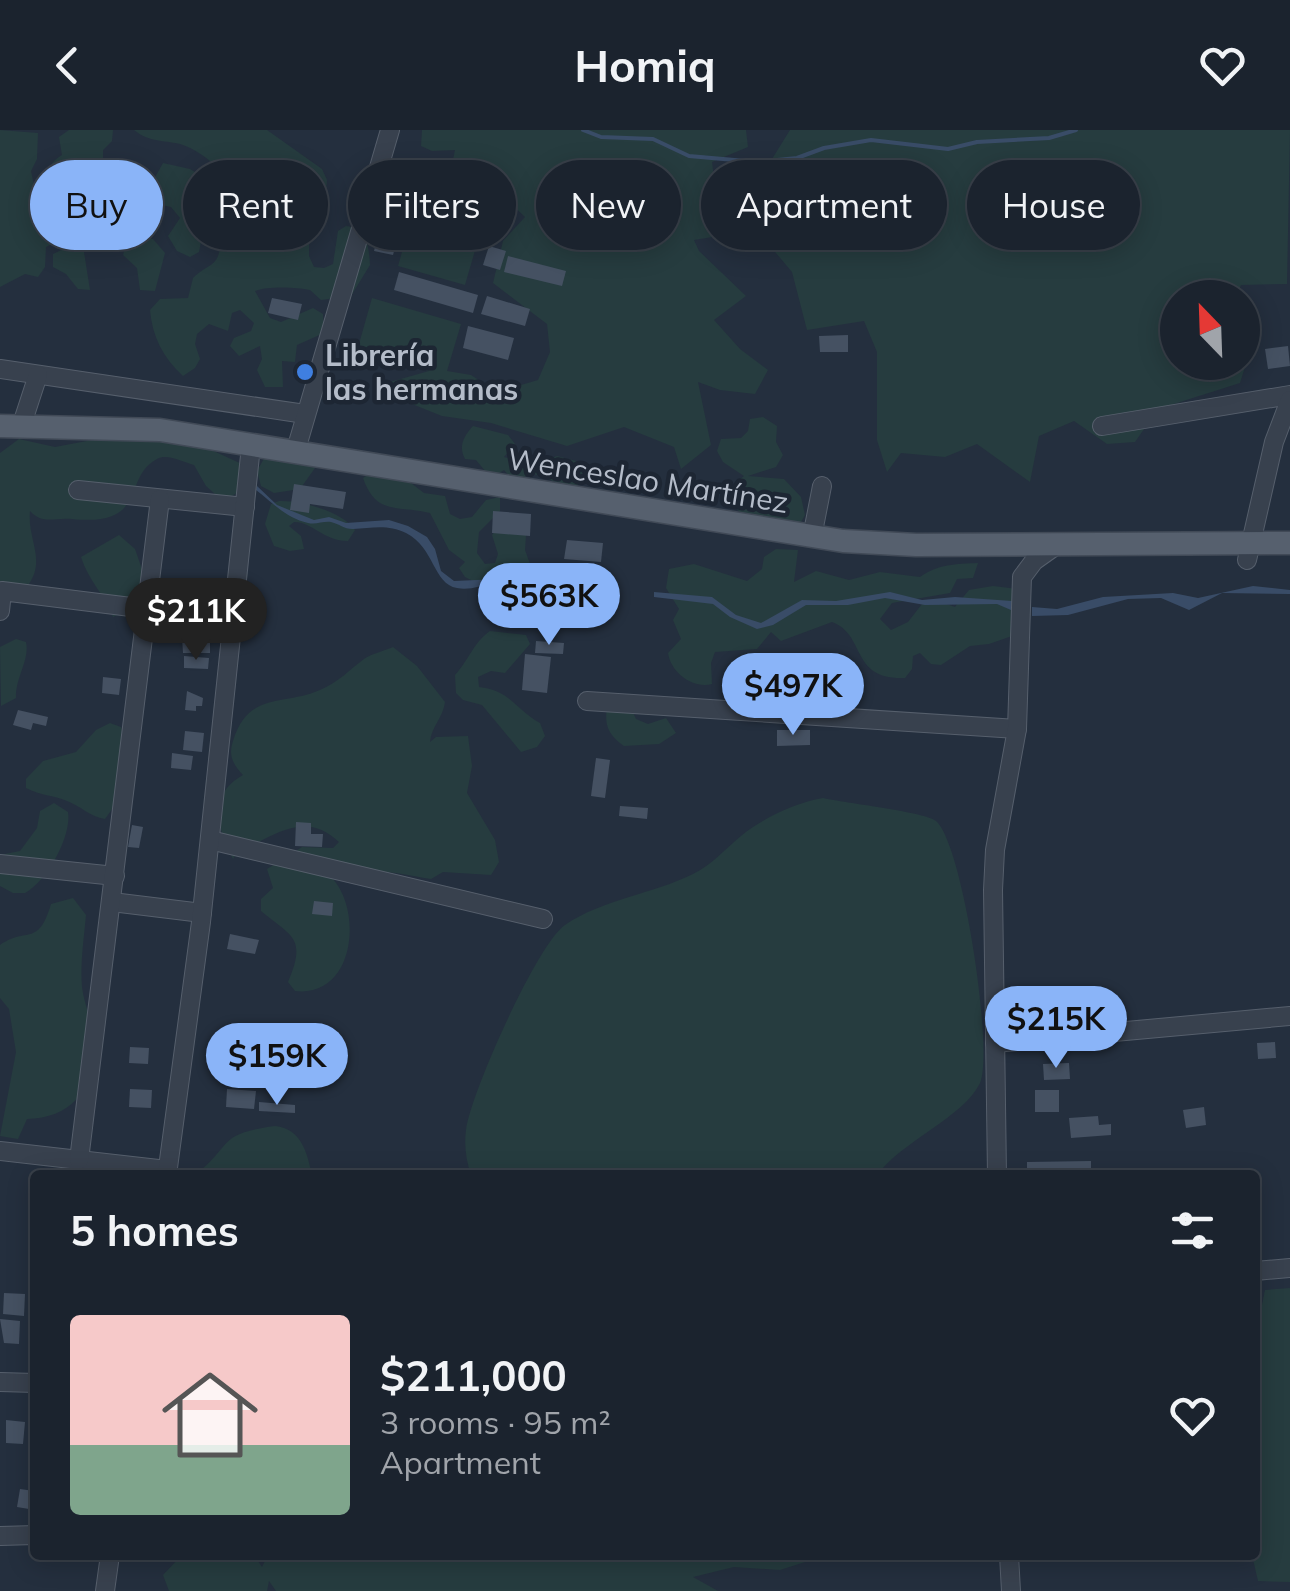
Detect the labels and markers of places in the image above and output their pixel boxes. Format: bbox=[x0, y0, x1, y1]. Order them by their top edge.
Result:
place label: Librería las hermanas bbox=[325, 336, 518, 408]
marker: Librería las hermanas bbox=[294, 361, 316, 383]
pin: $563K bbox=[479, 563, 619, 648]
pin: $211K bbox=[126, 578, 266, 663]
pin: $497K bbox=[723, 653, 863, 738]
pin: $215K bbox=[986, 986, 1126, 1071]
pin: $159K bbox=[207, 1023, 347, 1108]

